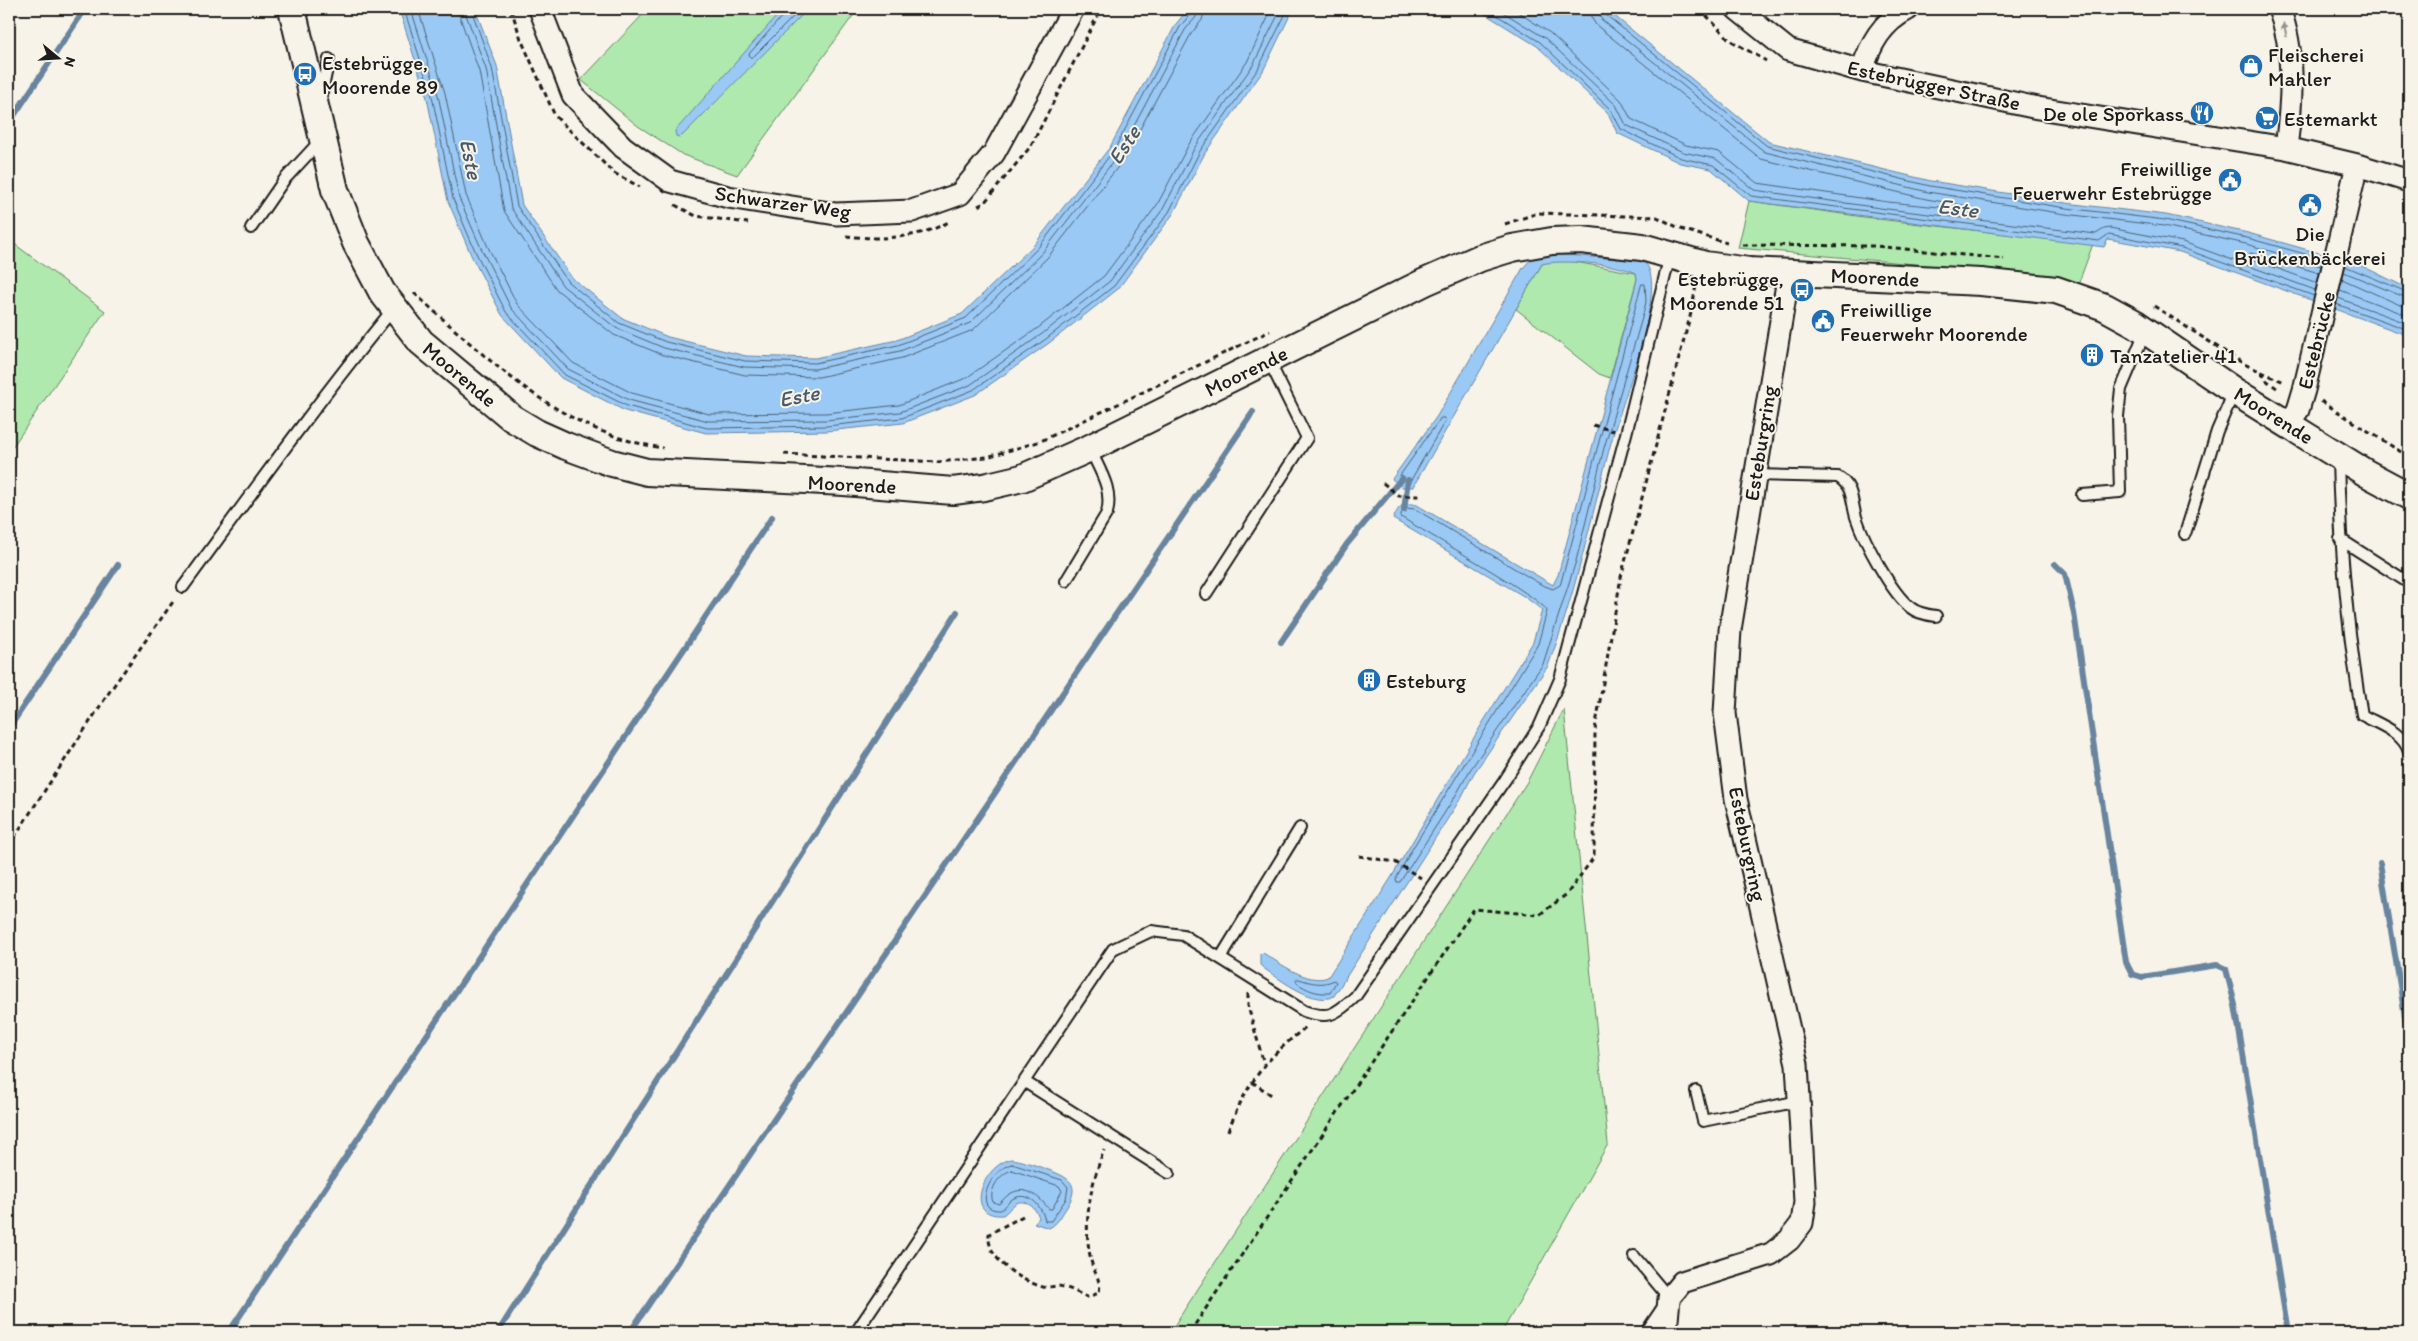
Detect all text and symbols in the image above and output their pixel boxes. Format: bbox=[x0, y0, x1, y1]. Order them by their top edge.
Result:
one-way arrow bbox=[2281, 22, 2289, 37]
north arrow bbox=[32, 32, 82, 82]
place label: Fleischerei Mahler bbox=[2268, 42, 2364, 91]
place label: Estebrügge, Moorende 89 bbox=[322, 50, 438, 99]
shop icon: Fleischerei Mahler bbox=[2238, 53, 2264, 79]
street label: Estebrügger Straße bbox=[1845, 54, 2023, 116]
text: N bbox=[60, 55, 79, 69]
bus stop icon: Estebrügge, Moorende 89 bbox=[292, 61, 318, 87]
restaurant icon: De ole Sporkass bbox=[2189, 100, 2215, 126]
place label: De ole Sporkass bbox=[2043, 101, 2184, 126]
supermarket icon: Estemarkt bbox=[2254, 105, 2280, 131]
place label: Estemarkt bbox=[2284, 106, 2378, 131]
water label: Este bbox=[1102, 119, 1147, 169]
water label: Este bbox=[454, 136, 489, 183]
place label: Freiwillige Feuerwehr Estebrügge bbox=[2013, 156, 2212, 205]
public building icon: Freiwillige Feuerwehr Estebrügge bbox=[2217, 167, 2243, 193]
street label: Schwarzer Weg bbox=[713, 180, 853, 224]
water label: Este bbox=[1936, 192, 1981, 224]
public building icon: Die Brückenbäckerei bbox=[2297, 192, 2323, 218]
place label: Die Brückenbäckerei bbox=[2234, 221, 2386, 270]
street label: Moorende bbox=[1830, 262, 1920, 292]
place label: Estebrügge, Moorende 51 bbox=[1669, 266, 1784, 315]
bus stop icon: Estebrügge, Moorende 51 bbox=[1789, 277, 1815, 303]
street label: Estebrücke bbox=[2292, 288, 2340, 392]
place label: Freiwillige Feuerwehr Moorende bbox=[1840, 297, 2028, 346]
public building icon: Freiwillige Feuerwehr Moorende bbox=[1810, 308, 1836, 334]
street label: Moorende bbox=[418, 336, 502, 412]
street label: Moorende bbox=[1201, 340, 1291, 402]
building icon: Tanzatelier 41 bbox=[2079, 342, 2105, 368]
place label: Tanzatelier 41 bbox=[2110, 343, 2237, 368]
water label: Este bbox=[776, 379, 823, 413]
street label: Moorende bbox=[2230, 381, 2318, 449]
street label: Esteburgring bbox=[1739, 383, 1782, 502]
street label: Moorende bbox=[807, 469, 897, 499]
building icon: Esteburg bbox=[1356, 667, 1382, 693]
place label: Esteburg bbox=[1386, 668, 1467, 693]
street label: Esteburgring bbox=[1724, 784, 1772, 904]

